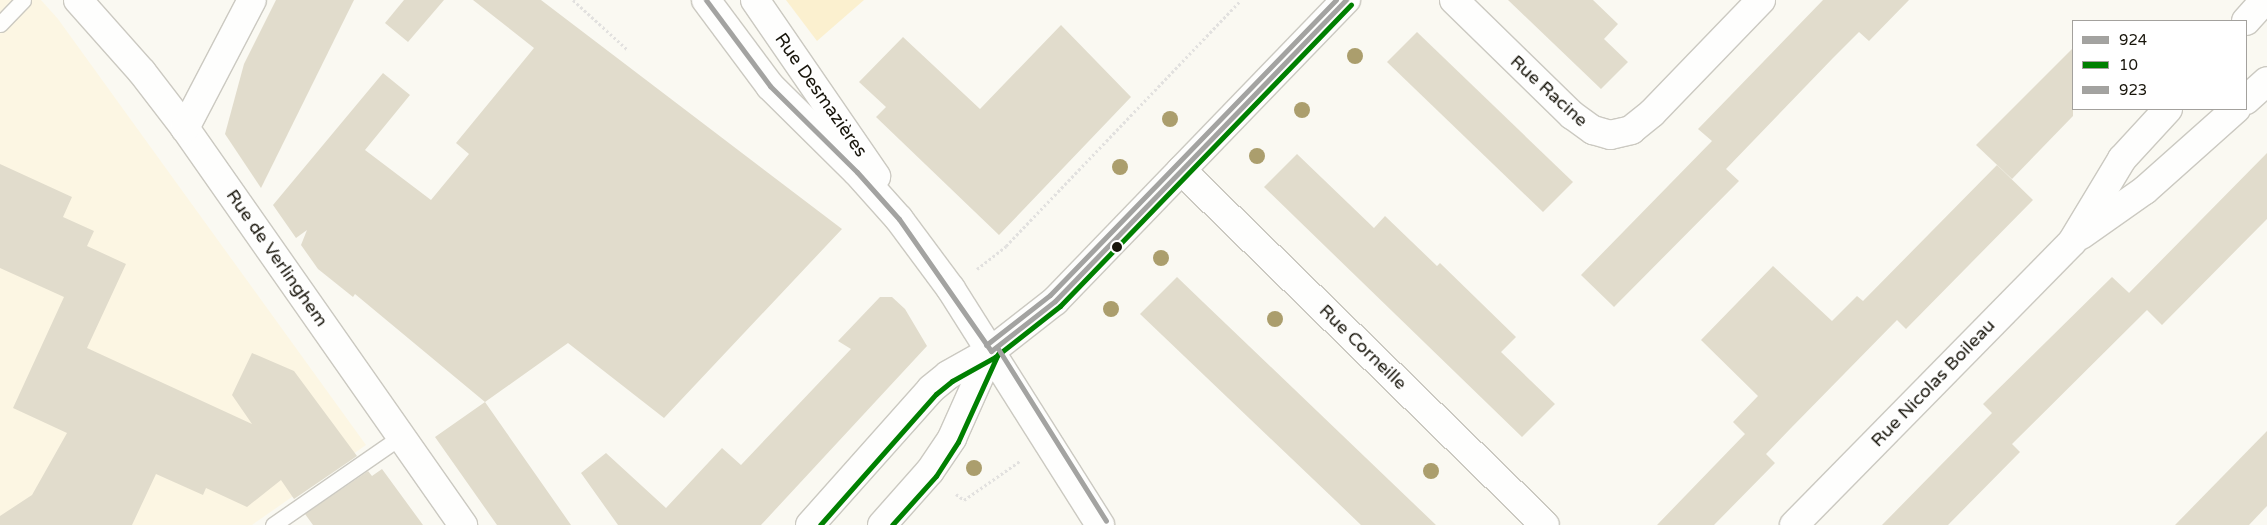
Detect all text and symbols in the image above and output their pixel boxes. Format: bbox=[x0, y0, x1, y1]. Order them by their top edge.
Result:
legend bbox=[2072, 20, 2247, 110]
street label: Rue Desmazières bbox=[770, 29, 872, 161]
text: 924 bbox=[2119, 31, 2147, 49]
street label: Rue Racine bbox=[1506, 51, 1592, 131]
text: 10 bbox=[2119, 56, 2138, 74]
text: 923 bbox=[2119, 81, 2147, 99]
street label: Rue de Verlinghem bbox=[222, 185, 332, 331]
unlabelled marker bbox=[1112, 242, 1122, 252]
street label: Rue Corneille bbox=[1315, 300, 1411, 394]
street label: Rue Nicolas Boileau bbox=[1866, 315, 2000, 451]

